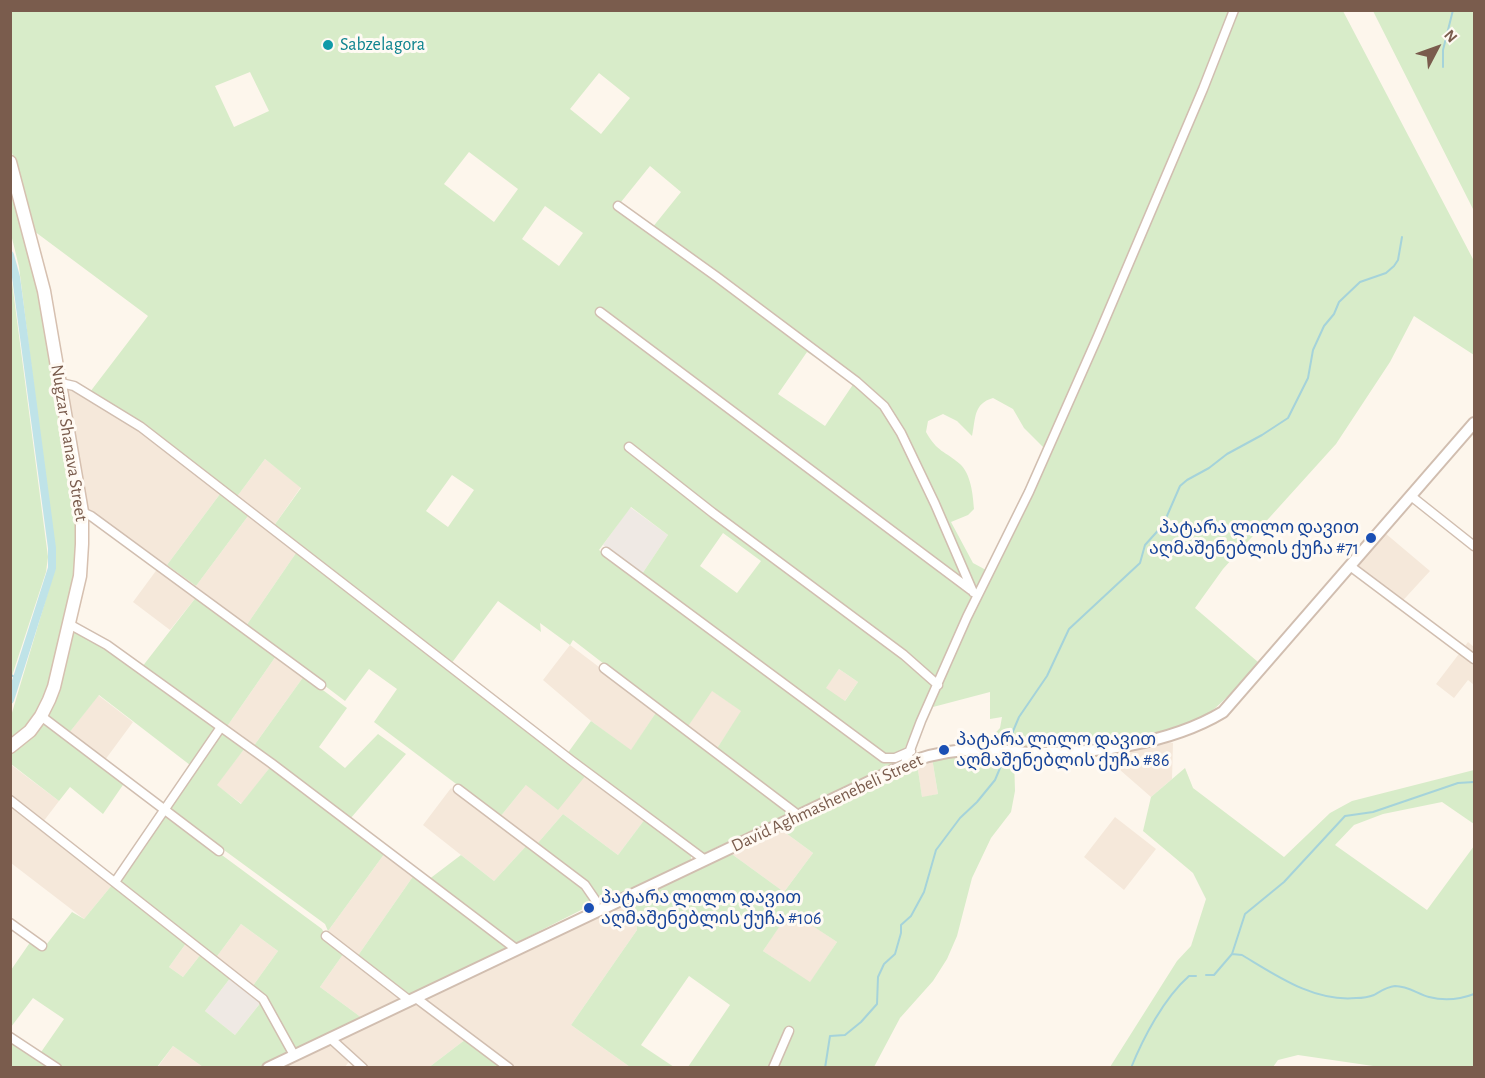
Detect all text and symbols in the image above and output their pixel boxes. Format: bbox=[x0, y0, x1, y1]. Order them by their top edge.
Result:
north arrow bbox=[1407, 18, 1467, 78]
text: N bbox=[1441, 27, 1460, 46]
place label: Sabzelagora bbox=[340, 34, 425, 56]
marker: Sabzelagora bbox=[321, 38, 335, 52]
street label: Nugzar Shanava Street bbox=[46, 363, 92, 523]
place label: პატარა ლილო დავით აღმაშენებლის ქუჩა #71 bbox=[1149, 517, 1359, 560]
marker: პატარა ლილო დავით აღმაშენებლის ქუჩა #71 bbox=[1364, 531, 1378, 545]
place label: პატარა ლილო დავით აღმაშენებლის ქუჩა #86 bbox=[956, 729, 1169, 771]
marker: პატარა ლილო დავით აღმაშენებლის ქუჩა #86 bbox=[937, 743, 951, 757]
street label: David Aghmashenebeli Street bbox=[728, 749, 926, 857]
place label: პატარა ლილო დავით აღმაშენებლის ქუჩა #106 bbox=[601, 887, 822, 930]
marker: პატარა ლილო დავით აღმაშენებლის ქუჩა #106 bbox=[582, 901, 596, 915]

